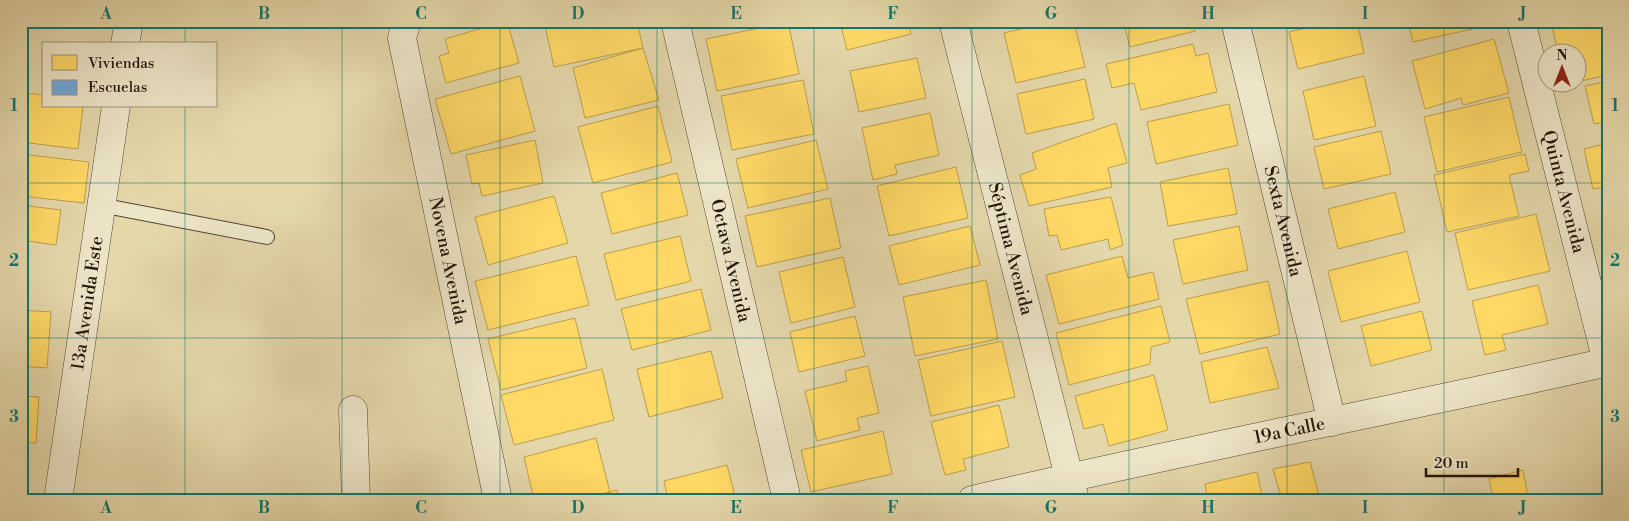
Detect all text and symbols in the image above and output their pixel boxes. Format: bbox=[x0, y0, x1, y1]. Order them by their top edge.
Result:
text: A bbox=[99, 4, 112, 24]
text: B bbox=[258, 4, 270, 24]
text: C bbox=[415, 4, 427, 24]
text: D bbox=[572, 4, 585, 24]
text: E bbox=[730, 4, 742, 24]
text: F bbox=[887, 4, 899, 24]
text: G bbox=[1045, 4, 1058, 24]
text: H bbox=[1201, 4, 1215, 24]
text: I bbox=[1362, 4, 1368, 24]
text: J bbox=[1518, 4, 1526, 24]
legend bbox=[42, 42, 218, 108]
north arrow bbox=[1536, 42, 1586, 92]
text: N bbox=[1556, 47, 1568, 65]
text: Viviendas bbox=[87, 54, 154, 73]
text: Escuelas bbox=[88, 78, 147, 97]
text: 1 bbox=[10, 96, 18, 116]
text: 1 bbox=[1611, 96, 1619, 116]
street label: Quinta Avenida bbox=[1538, 128, 1591, 256]
street label: Sexta Avenida bbox=[1259, 163, 1308, 280]
street label: Séptima Avenida bbox=[983, 180, 1039, 318]
street label: Novena Avenida bbox=[424, 195, 473, 327]
street label: Octava Avenida bbox=[705, 197, 757, 325]
street label: 13a Avenida Este bbox=[66, 234, 108, 372]
text: 2 bbox=[9, 251, 19, 271]
text: 2 bbox=[1610, 251, 1620, 271]
text: 3 bbox=[9, 407, 19, 427]
text: 3 bbox=[1610, 407, 1620, 427]
street label: 19a Calle bbox=[1252, 412, 1327, 449]
scale bar bbox=[1426, 446, 1519, 478]
text: 20 m bbox=[1434, 454, 1469, 473]
text: A bbox=[99, 498, 112, 518]
text: B bbox=[258, 498, 270, 518]
text: C bbox=[415, 498, 427, 518]
text: D bbox=[572, 498, 585, 518]
text: E bbox=[730, 498, 742, 518]
text: F bbox=[887, 498, 899, 518]
text: G bbox=[1045, 498, 1058, 518]
text: H bbox=[1201, 498, 1215, 518]
text: I bbox=[1362, 498, 1368, 518]
text: J bbox=[1518, 498, 1526, 518]

